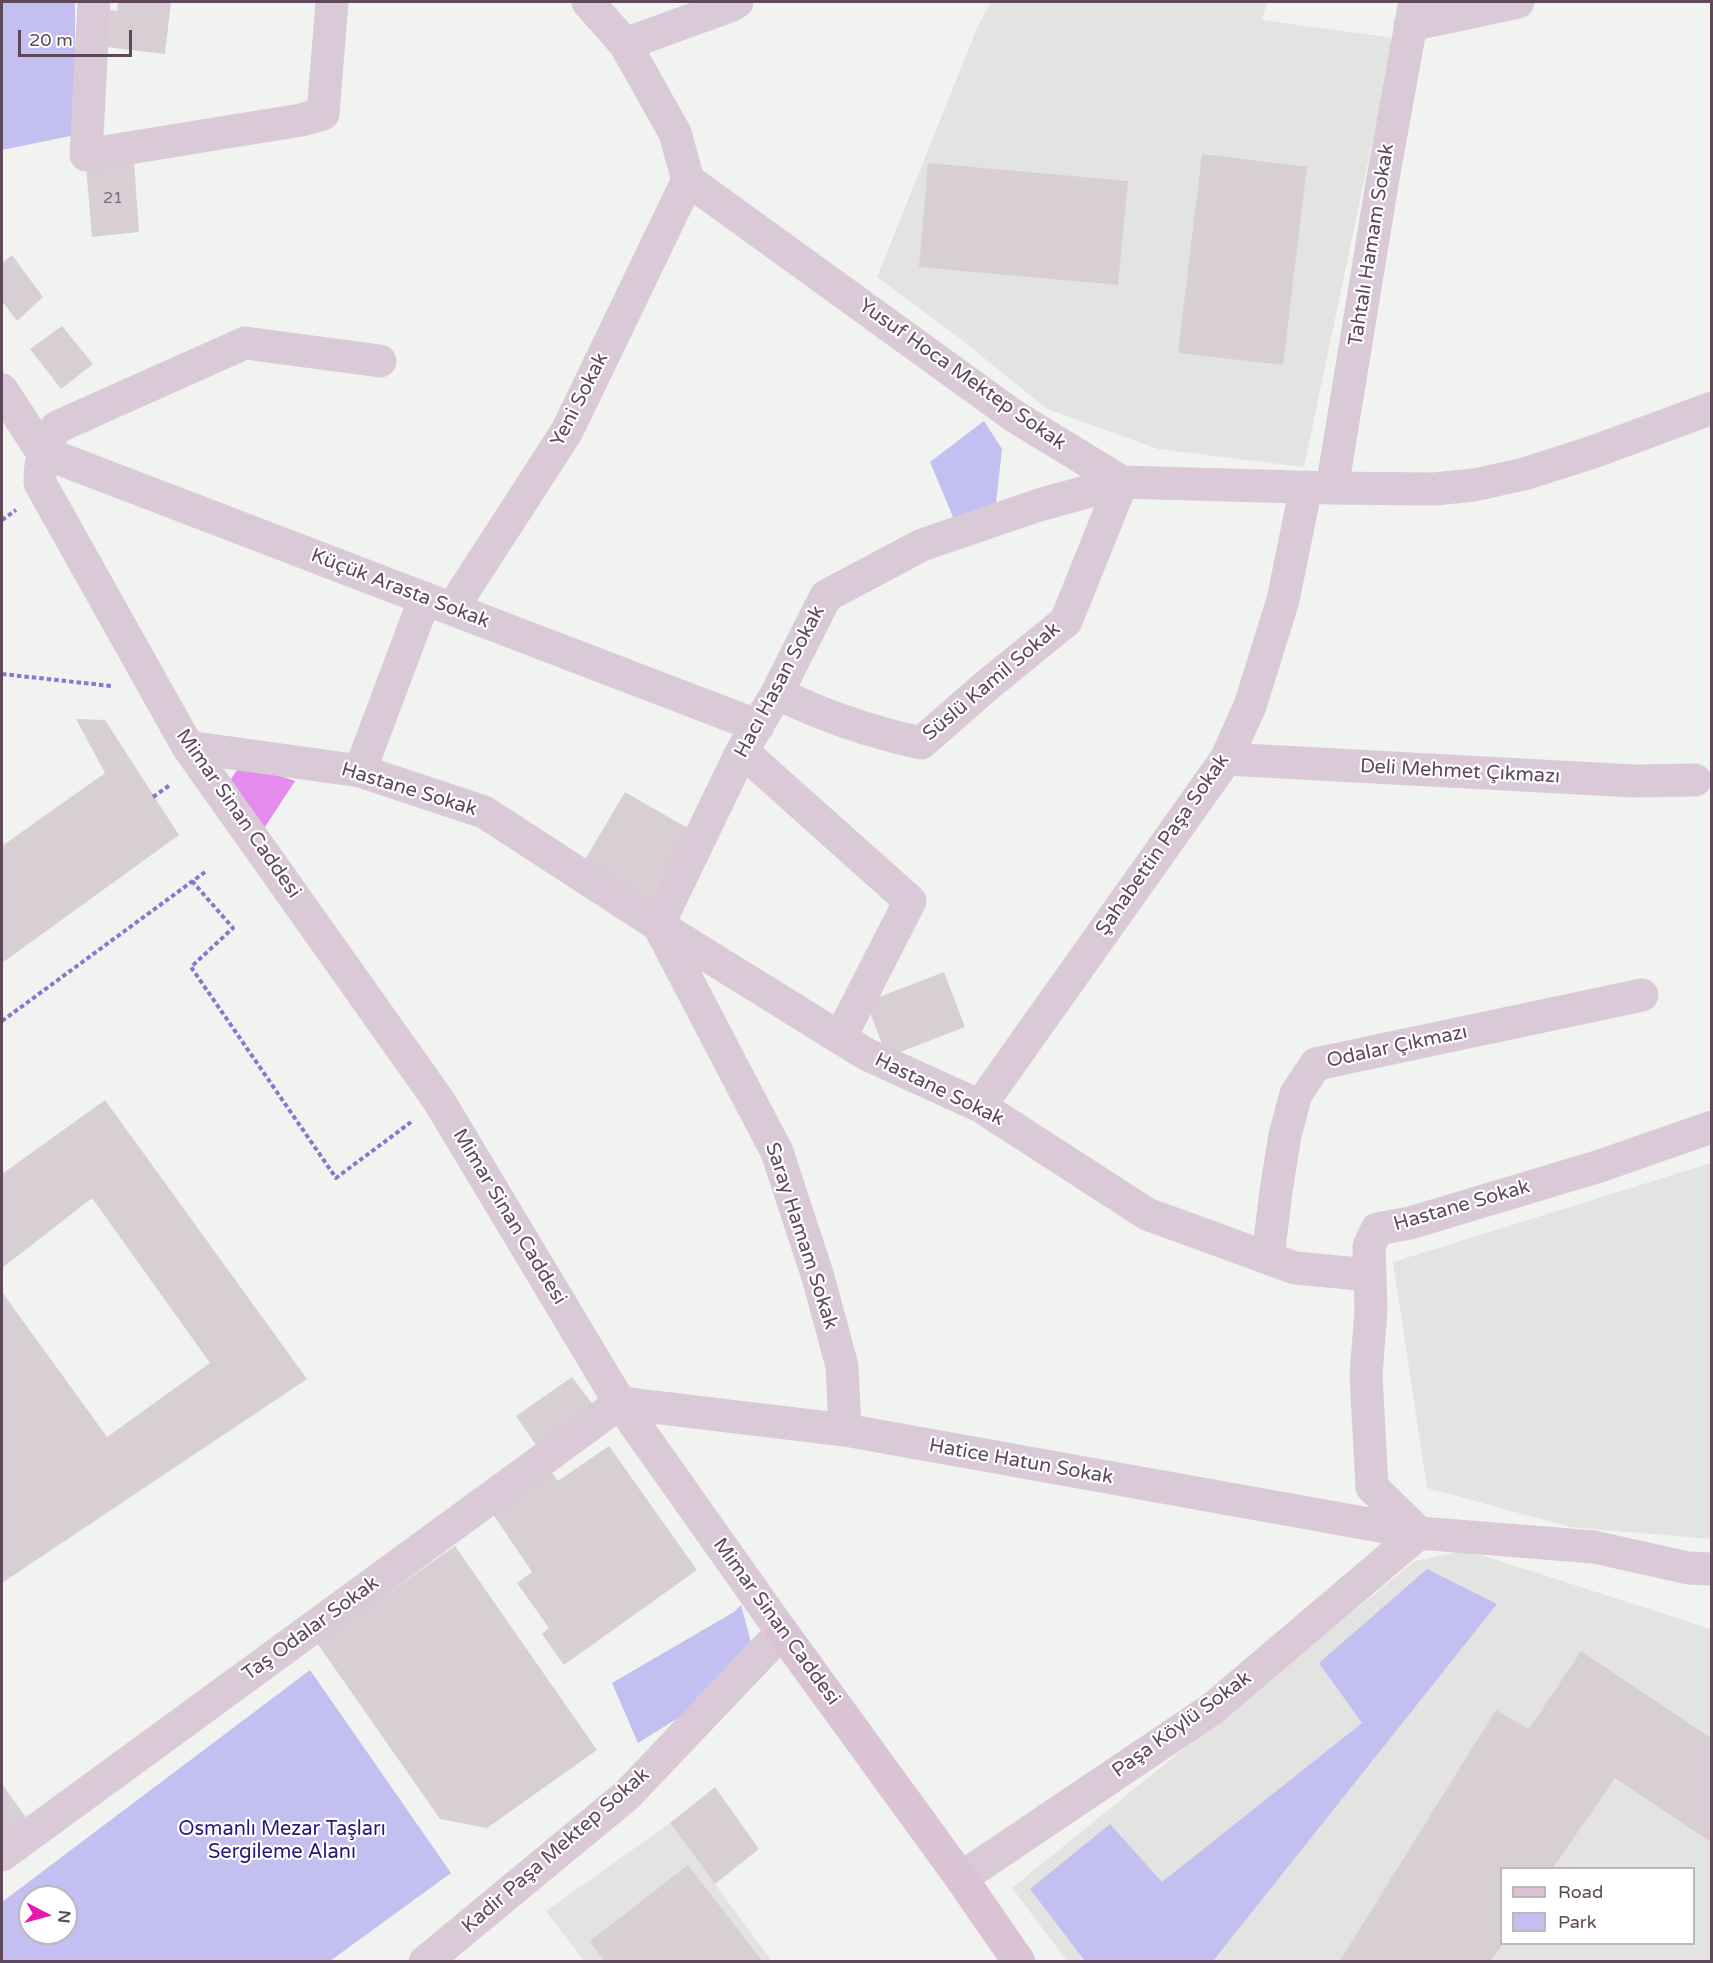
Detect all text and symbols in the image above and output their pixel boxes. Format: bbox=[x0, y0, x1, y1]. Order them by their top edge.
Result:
scale bar bbox=[21, 18, 135, 56]
text: 20 m bbox=[29, 29, 73, 51]
street label: Tahtalı Hamam Sokak bbox=[1344, 142, 1400, 348]
house number: 21 bbox=[103, 189, 123, 209]
street label: Yusuf Hoca Mektep Sokak bbox=[854, 294, 1070, 456]
street label: Yeni Sokak bbox=[546, 349, 614, 451]
street label: Küçük Arasta Sokak bbox=[307, 544, 493, 634]
street label: Hacı Hasan Sokak bbox=[730, 602, 830, 762]
street label: Süslü Kamil Sokak bbox=[918, 618, 1066, 746]
street label: Mimar Sinan Caddesi bbox=[171, 725, 305, 903]
street label: Şahabettin Paşa Sokak bbox=[1091, 750, 1235, 940]
street label: Deli Mehmet Çıkmazı bbox=[1359, 755, 1561, 789]
street label: Hastane Sokak bbox=[338, 758, 480, 822]
street label: Odalar Çıkmazı bbox=[1325, 1020, 1469, 1074]
street label: Hastane Sokak bbox=[870, 1048, 1008, 1132]
street label: Mimar Sinan Caddesi bbox=[447, 1125, 571, 1309]
street label: Saray Hamam Sokak bbox=[759, 1140, 843, 1332]
street label: Hastane Sokak bbox=[1391, 1175, 1533, 1237]
street label: Hatice Hatun Sokak bbox=[927, 1434, 1115, 1490]
street label: Mimar Sinan Caddesi bbox=[707, 1534, 845, 1710]
street label: Taş Odalar Sokak bbox=[238, 1571, 384, 1687]
street label: Paşa Köylü Sokak bbox=[1108, 1666, 1256, 1784]
street label: Kadir Paşa Mektep Sokak bbox=[457, 1763, 655, 1939]
park label: Osmanlı Mezar Taşları Sergileme Alanı bbox=[178, 1818, 386, 1865]
legend bbox=[1500, 1867, 1695, 1945]
text: Road bbox=[1558, 1881, 1603, 1903]
north arrow bbox=[18, 1885, 78, 1945]
text: N bbox=[53, 1909, 75, 1924]
text: Park bbox=[1558, 1911, 1596, 1933]

